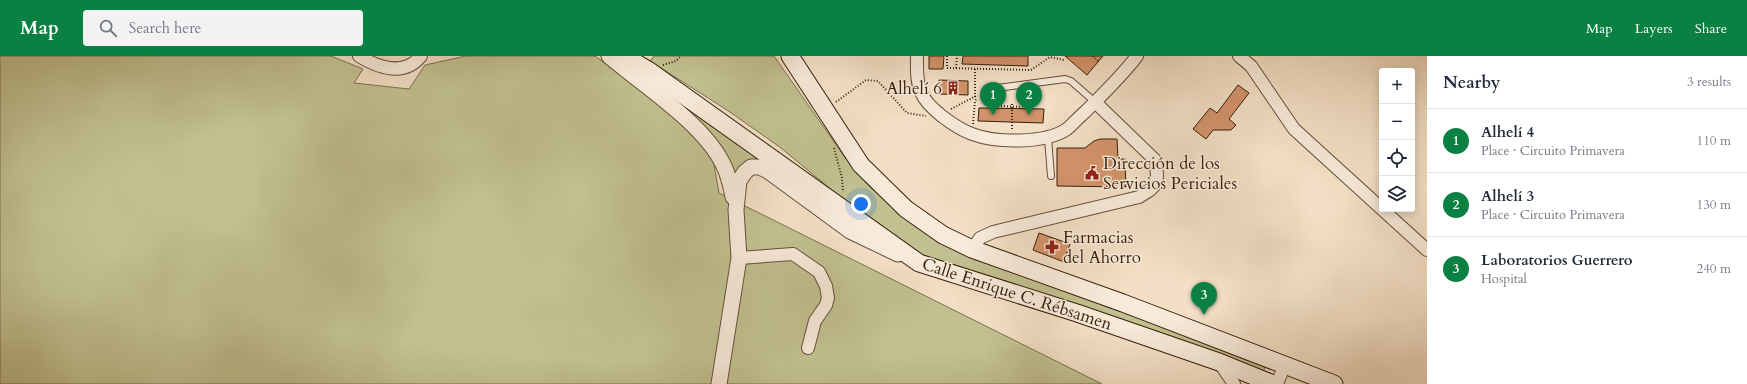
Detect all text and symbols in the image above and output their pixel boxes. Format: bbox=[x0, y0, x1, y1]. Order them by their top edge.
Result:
search box bbox=[83, 10, 363, 46]
text: Map bbox=[20, 15, 59, 41]
icon: search bbox=[97, 17, 119, 39]
text: Search here bbox=[129, 18, 201, 38]
text: Map bbox=[1586, 19, 1613, 38]
text: Layers bbox=[1635, 19, 1673, 38]
text: Share bbox=[1695, 19, 1727, 38]
map controls bbox=[1379, 68, 1415, 212]
button: + bbox=[1379, 68, 1415, 104]
text: Nearby bbox=[1443, 71, 1500, 94]
text: 3 results bbox=[1687, 73, 1731, 91]
place label: Alhelí 6 bbox=[886, 77, 942, 100]
building icon: Alhelí 6 bbox=[945, 80, 961, 96]
pin: 1 bbox=[980, 82, 1006, 115]
pin: 2 bbox=[1016, 82, 1042, 115]
button: − bbox=[1379, 104, 1415, 140]
text: Alhelí 4 bbox=[1481, 122, 1534, 142]
text: 1 bbox=[1453, 132, 1459, 150]
text: 110 m bbox=[1697, 132, 1731, 150]
button: locate bbox=[1379, 140, 1415, 176]
text: Place · Circuito Primavera bbox=[1481, 142, 1625, 160]
place label: Dirección de los Servicios Periciales bbox=[1103, 152, 1237, 195]
public building icon: Dirección de los Servicios Periciales bbox=[1084, 165, 1100, 181]
button: layers bbox=[1379, 176, 1415, 212]
text: Alhelí 3 bbox=[1481, 186, 1534, 206]
your location bbox=[851, 194, 871, 214]
text: 2 bbox=[1453, 196, 1459, 214]
text: 130 m bbox=[1697, 196, 1731, 214]
text: Place · Circuito Primavera bbox=[1481, 206, 1625, 224]
place label: Farmacias del Ahorro bbox=[1063, 226, 1141, 269]
pharmacy icon: Farmacias del Ahorro bbox=[1044, 239, 1060, 255]
text: Laboratorios Guerrero bbox=[1481, 250, 1633, 270]
street label: Calle Enrique C. Rébsamen bbox=[919, 252, 1115, 336]
text: 3 bbox=[1453, 260, 1459, 278]
text: 240 m bbox=[1697, 260, 1731, 278]
text: Hospital bbox=[1481, 270, 1527, 288]
pin: 3 bbox=[1191, 282, 1217, 315]

